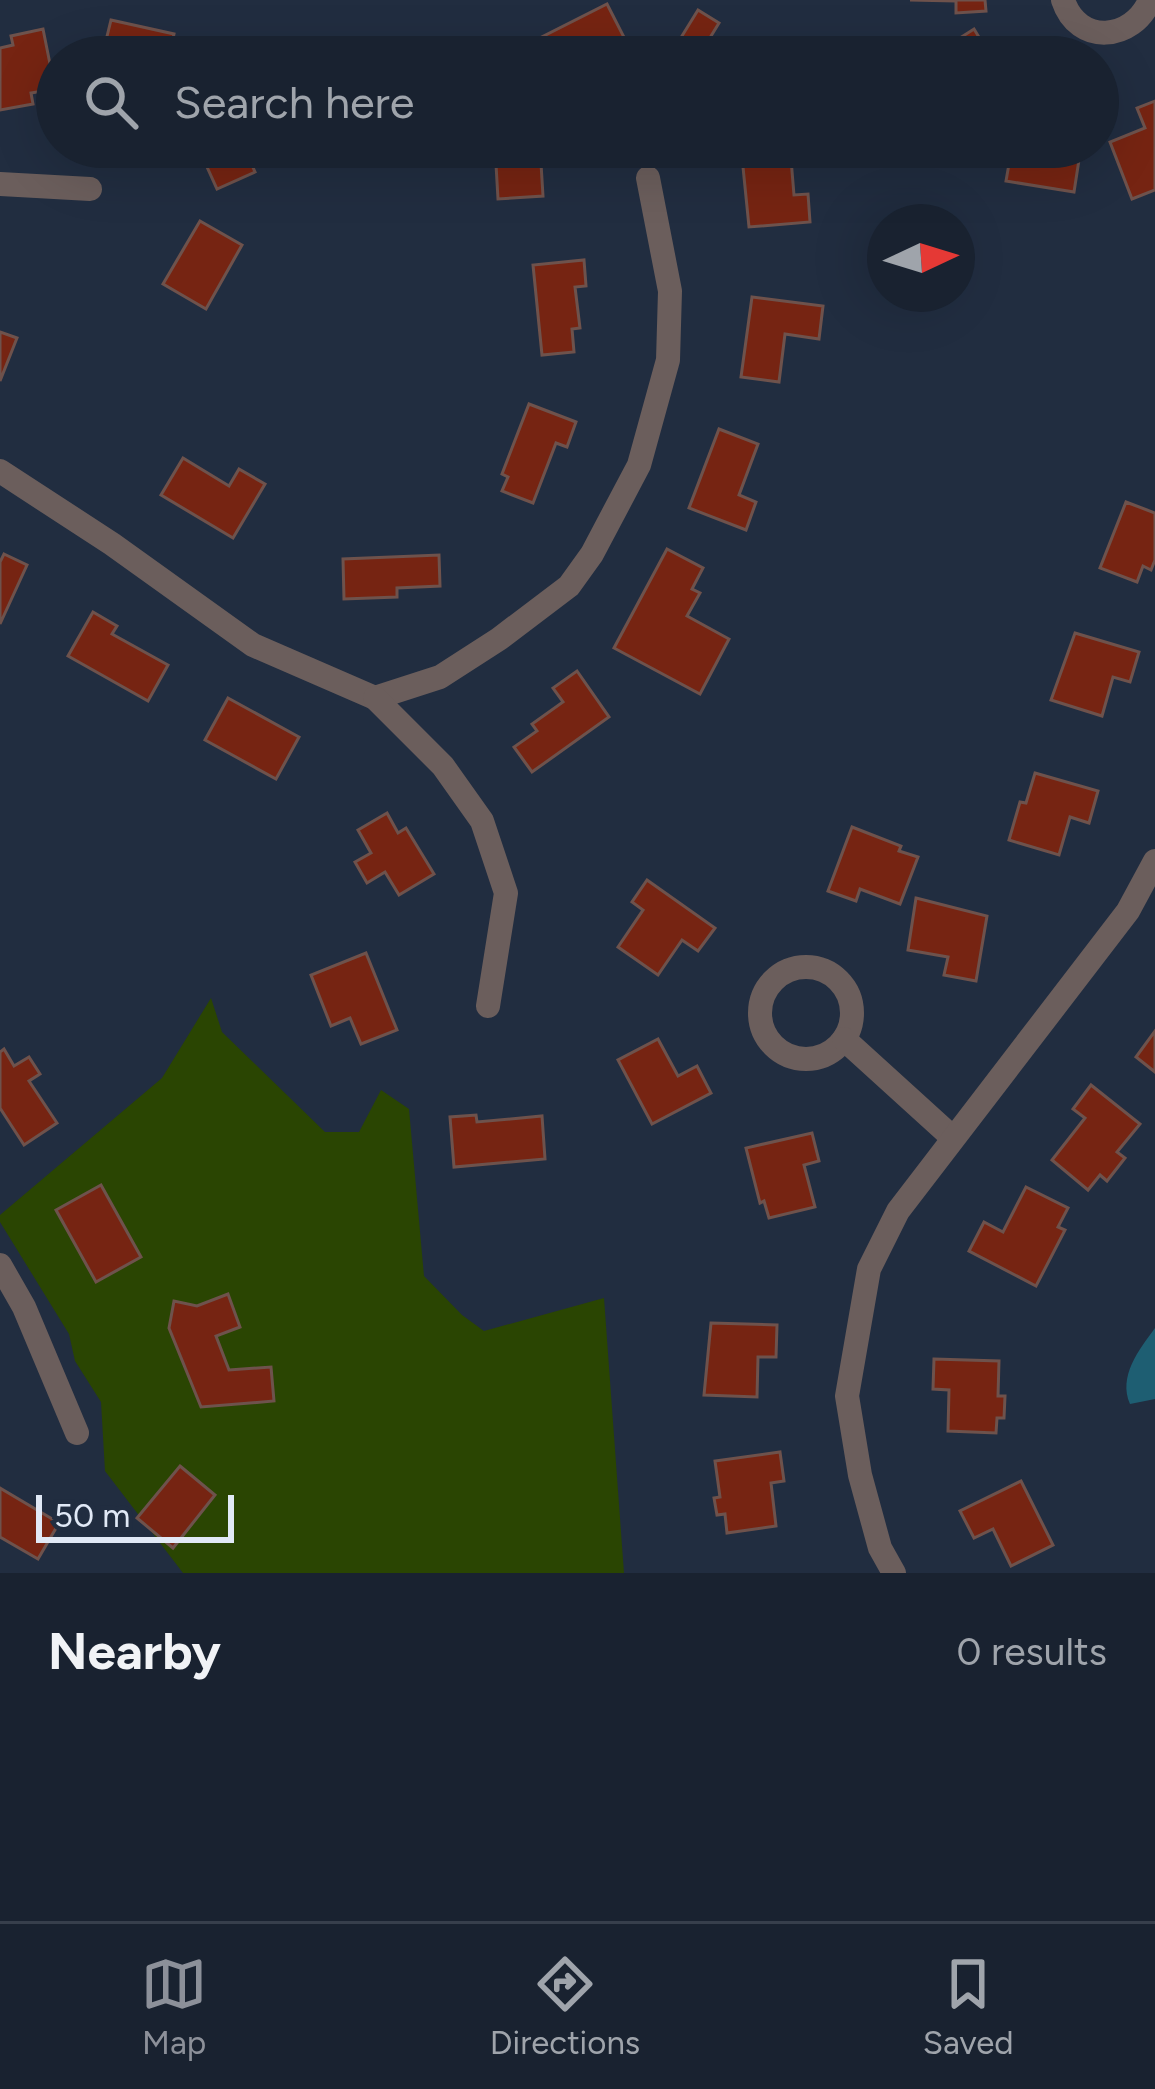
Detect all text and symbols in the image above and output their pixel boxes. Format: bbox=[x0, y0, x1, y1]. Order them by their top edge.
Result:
search box bbox=[36, 36, 1119, 168]
icon: search bbox=[78, 69, 144, 135]
text: Search here bbox=[174, 75, 414, 129]
north arrow bbox=[867, 204, 975, 312]
scale bar bbox=[36, 1489, 234, 1542]
text: 50 m bbox=[54, 1496, 130, 1535]
text: Nearby bbox=[48, 1621, 221, 1682]
text: 0 results bbox=[956, 1628, 1107, 1675]
tab: Map bbox=[141, 1951, 207, 2062]
tab: Directions bbox=[490, 1951, 640, 2062]
tab: Saved bbox=[923, 1951, 1014, 2062]

